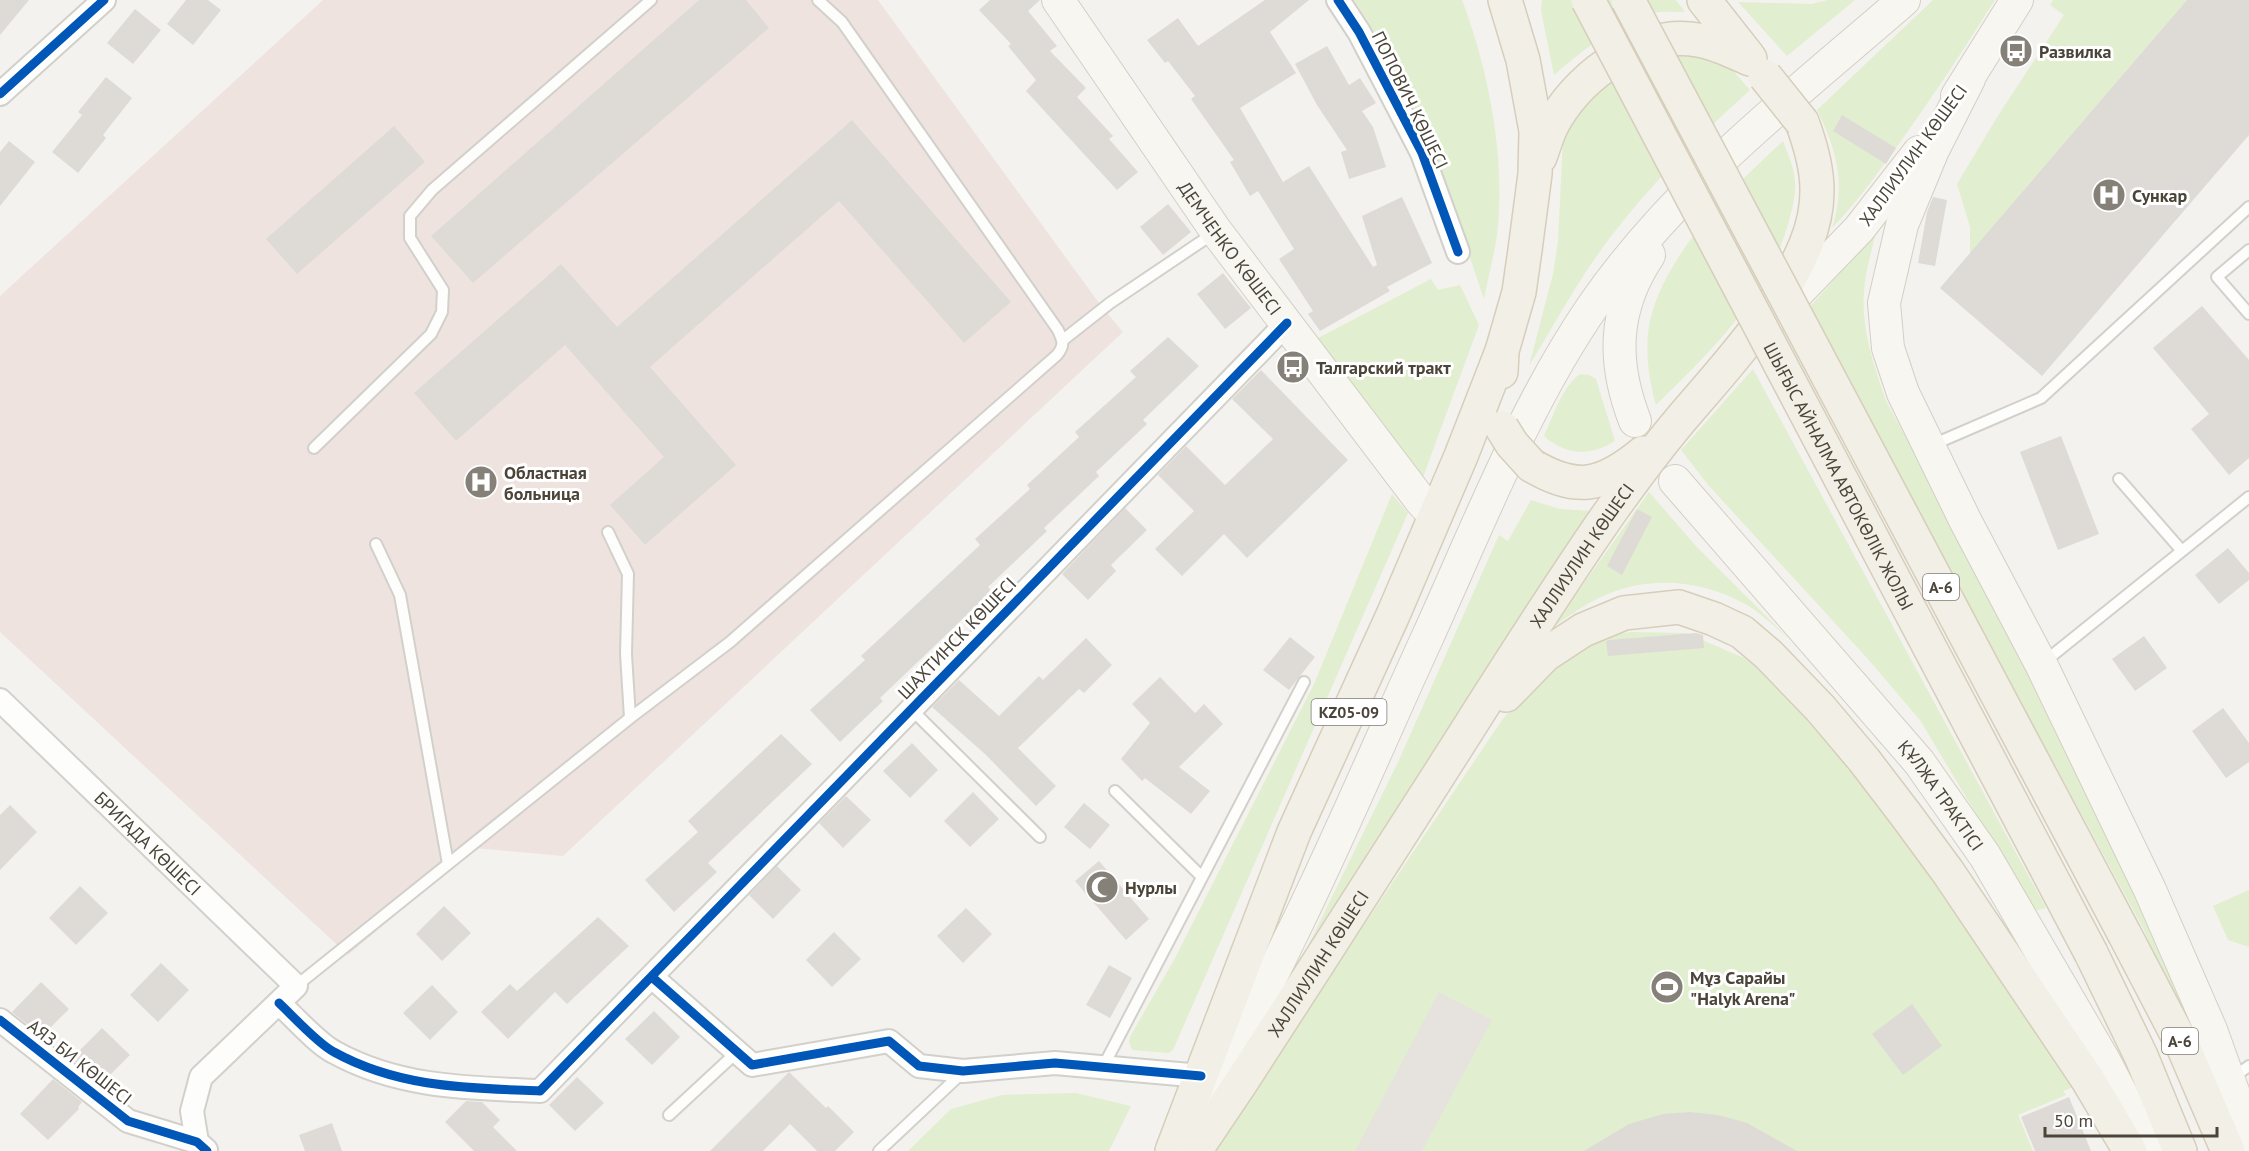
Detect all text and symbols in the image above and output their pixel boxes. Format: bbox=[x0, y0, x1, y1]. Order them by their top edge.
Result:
street label: ПОПОВИЧ КӨШЕСІ bbox=[1367, 27, 1453, 173]
bus stop icon: Развилка bbox=[1998, 33, 2034, 69]
place label: Развилка bbox=[2039, 40, 2112, 63]
street label: ХАЛЛИУЛИН КӨШЕСІ bbox=[1854, 80, 1972, 230]
street label: ДЕМЧЕНКО КӨШЕСІ bbox=[1174, 177, 1287, 319]
hospital icon: Сункар bbox=[2091, 177, 2127, 213]
place label: Сункар bbox=[2132, 184, 2187, 207]
street label: ШЫҒЫС АЙНАЛМА АВТОКӨЛІК ЖОЛЫ bbox=[1759, 338, 1919, 614]
bus stop icon: Талгарский тракт bbox=[1275, 349, 1311, 385]
place label: Талгарский тракт bbox=[1316, 356, 1451, 379]
place label: Областная больница bbox=[504, 461, 587, 505]
hospital icon: Областная больница bbox=[463, 464, 499, 500]
street label: ХАЛЛИУЛИН КӨШЕСІ bbox=[1524, 479, 1639, 632]
street label: ШАХТИНСК КӨШЕСІ bbox=[893, 572, 1021, 704]
road number: A-6 bbox=[1923, 574, 1959, 600]
road number: KZ05-09 bbox=[1312, 699, 1386, 725]
street label: ҚҰЛЖА ТРАКТІСІ bbox=[1893, 735, 1989, 855]
street label: БРИГАДА КӨШЕСІ bbox=[90, 786, 206, 900]
mosque icon: Нурлы bbox=[1084, 869, 1120, 905]
place label: Нурлы bbox=[1125, 876, 1177, 899]
street label: ХАЛЛИУЛИН КӨШЕСІ bbox=[1262, 886, 1373, 1041]
place label: Мұз Сарайы "Halyk Arena" bbox=[1690, 966, 1796, 1010]
sports icon: Мұз Сарайы "Halyk Arena" bbox=[1649, 969, 1685, 1005]
street label: АЯЗ БИ КӨШЕСІ bbox=[23, 1014, 137, 1110]
road number: A-6 bbox=[2162, 1028, 2198, 1054]
scale bar bbox=[2045, 1100, 2218, 1138]
text: 50 m bbox=[2054, 1109, 2093, 1132]

